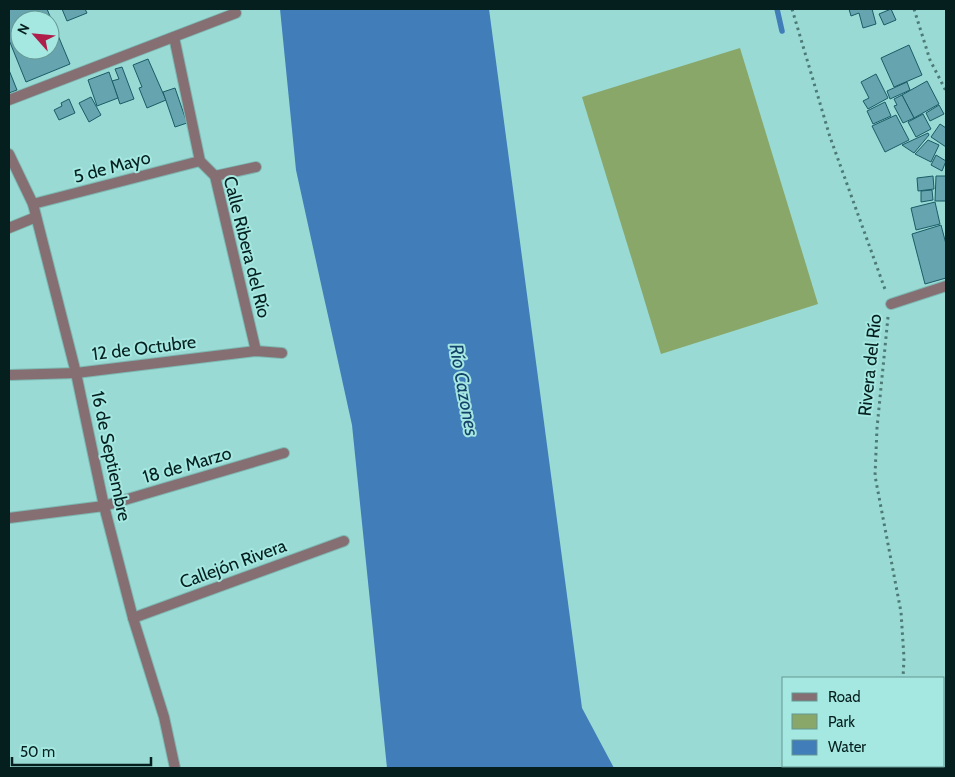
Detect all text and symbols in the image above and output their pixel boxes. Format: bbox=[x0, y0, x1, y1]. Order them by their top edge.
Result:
north arrow bbox=[10, 10, 60, 60]
text: N bbox=[13, 21, 34, 38]
street label: 5 de Mayo bbox=[71, 146, 153, 188]
street label: Calle Ribera del Río bbox=[219, 174, 275, 320]
street label: Rivera del Río bbox=[854, 313, 886, 417]
street label: 12 de Octubre bbox=[91, 331, 197, 365]
water label: Río Cazones bbox=[445, 342, 483, 438]
street label: 16 de Septiembre bbox=[86, 389, 136, 523]
street label: 18 de Marzo bbox=[140, 442, 234, 488]
street label: Callejón Rivera bbox=[177, 534, 290, 593]
legend bbox=[782, 677, 945, 767]
text: Road bbox=[828, 688, 861, 706]
text: Park bbox=[828, 713, 855, 731]
scale bar bbox=[12, 734, 151, 766]
text: Water bbox=[828, 738, 866, 756]
text: 50 m bbox=[20, 743, 55, 761]

